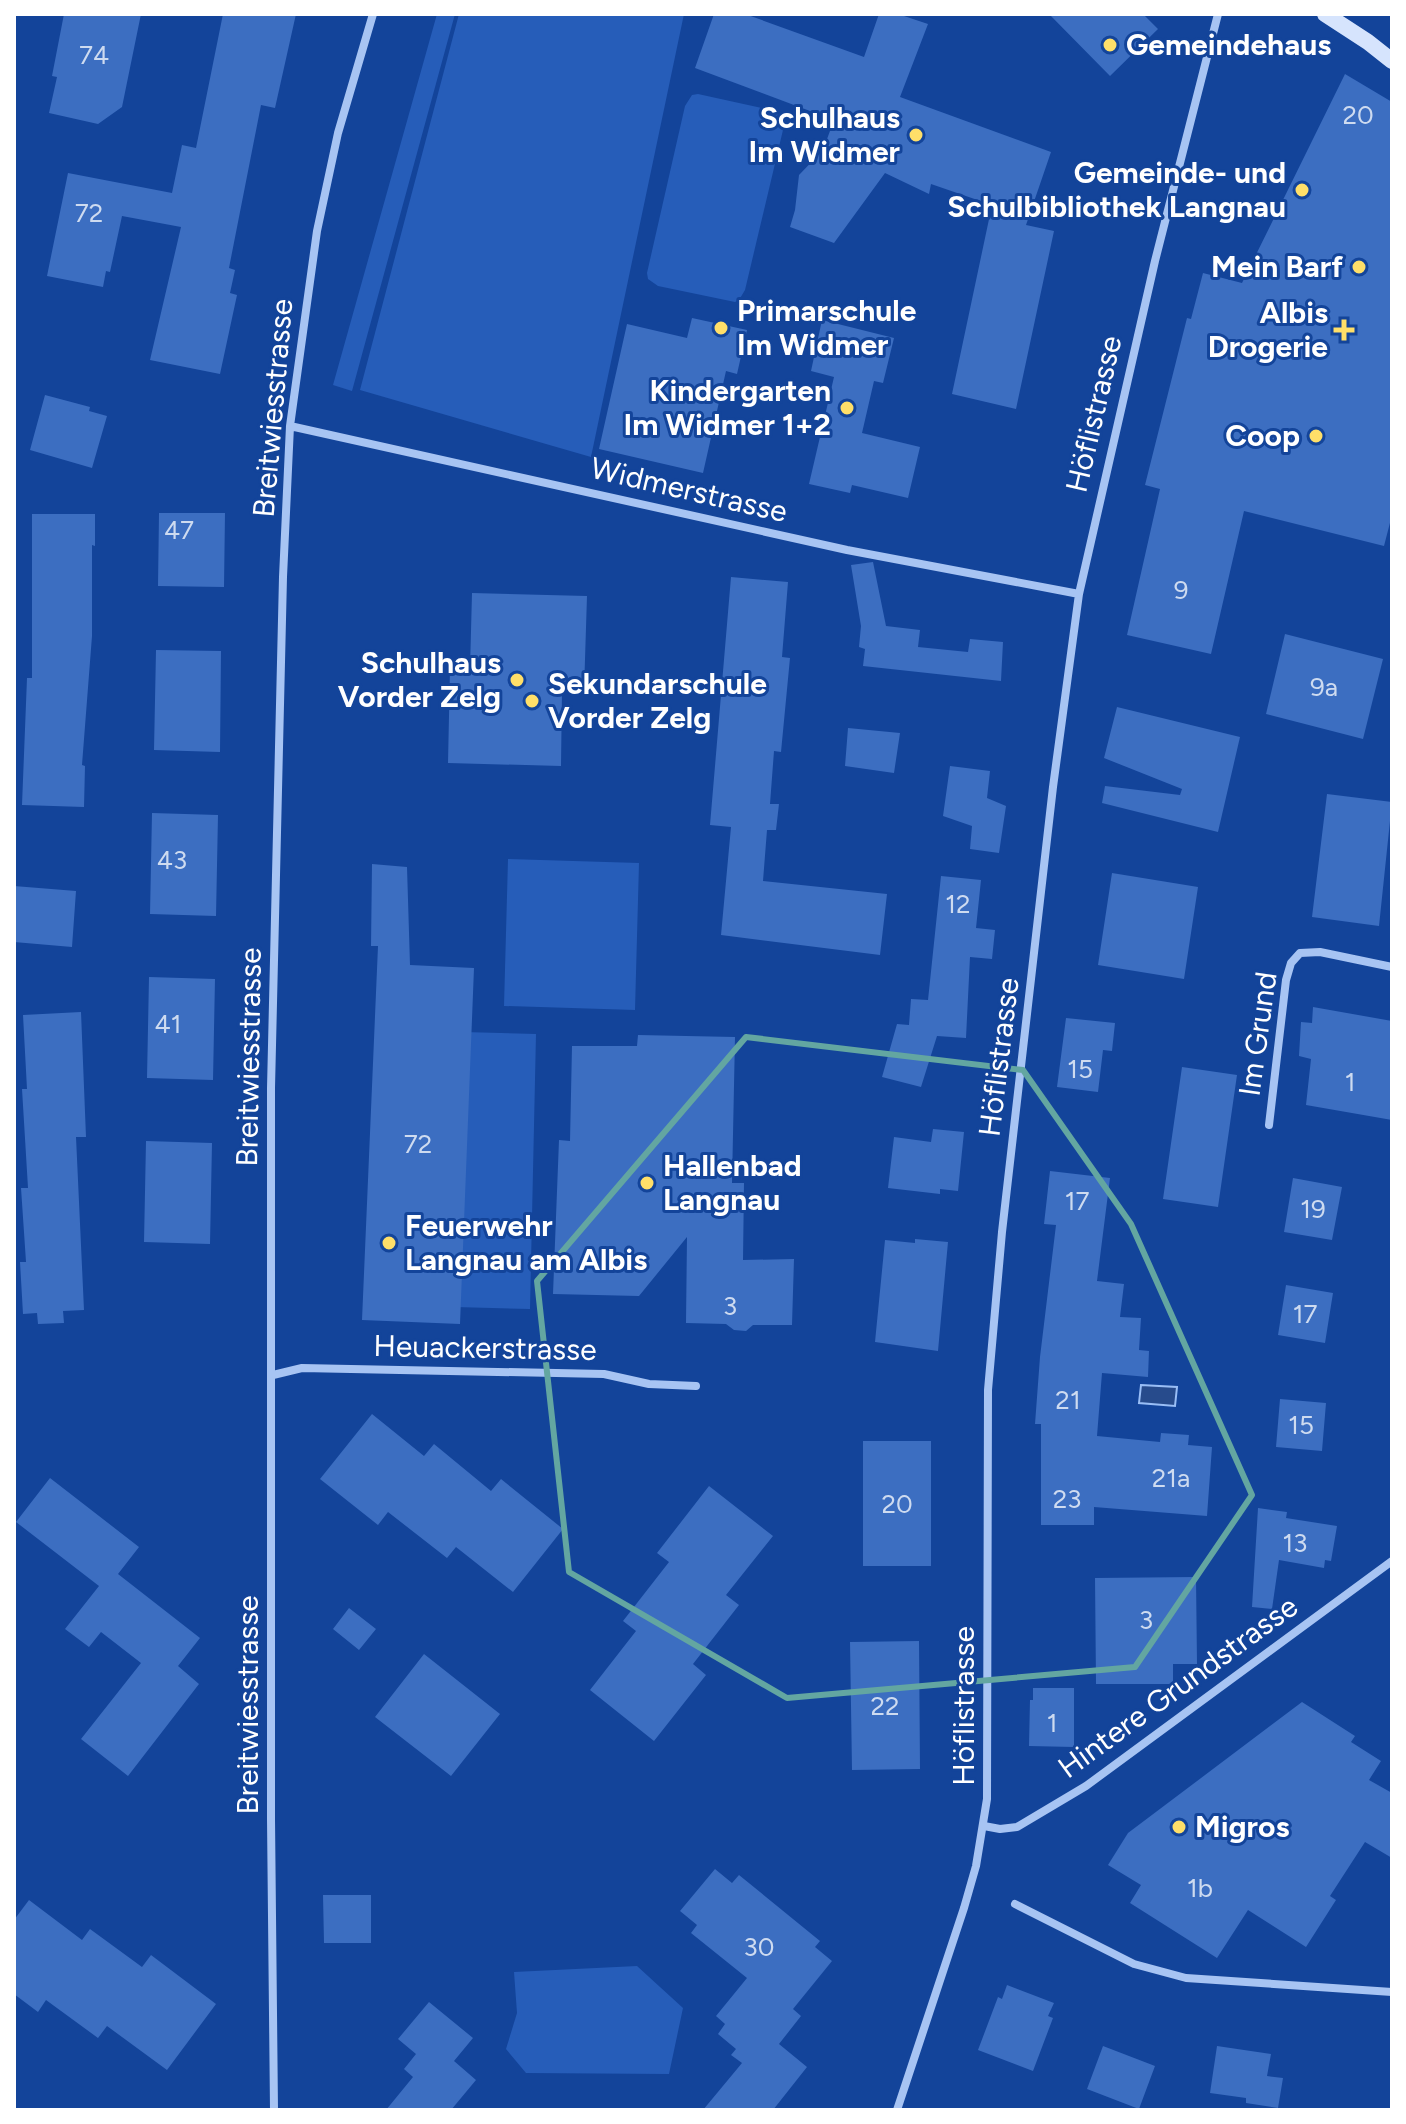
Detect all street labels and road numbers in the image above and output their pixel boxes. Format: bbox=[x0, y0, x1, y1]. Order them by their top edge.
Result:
street label: Breitwiesstrasse bbox=[245, 297, 300, 519]
street label: Höflistrasse bbox=[1058, 332, 1129, 496]
street label: Widmerstrasse bbox=[587, 449, 791, 530]
street label: Breitwiesstrasse bbox=[228, 947, 269, 1167]
street label: Im Grund bbox=[1230, 969, 1285, 1098]
street label: Höflistrasse bbox=[970, 975, 1027, 1138]
street label: Heuackerstrasse bbox=[373, 1327, 597, 1368]
street label: Hintere Grundstrasse bbox=[1051, 1587, 1305, 1786]
street label: Breitwiesstrasse bbox=[229, 1595, 266, 1815]
street label: Höflistrasse bbox=[945, 1626, 982, 1786]

